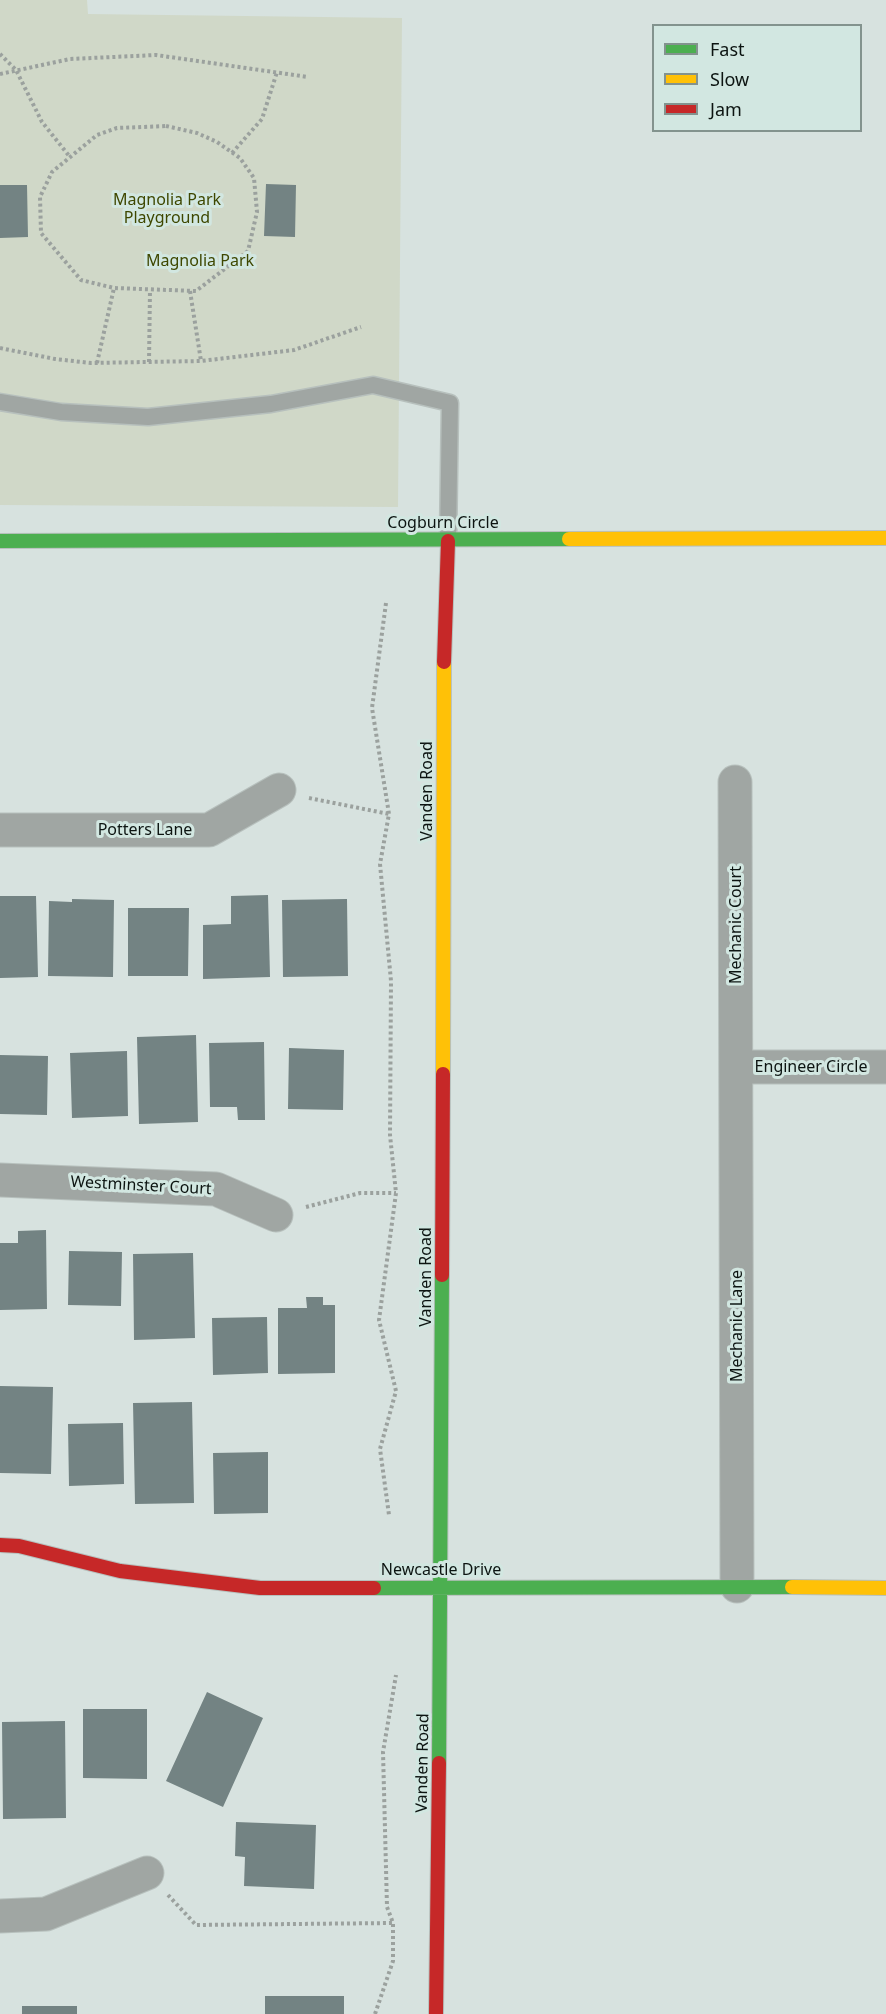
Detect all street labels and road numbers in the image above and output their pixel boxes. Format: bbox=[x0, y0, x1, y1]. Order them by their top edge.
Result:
street label: Cogburn Circle bbox=[387, 513, 499, 533]
street label: Vanden Road bbox=[417, 741, 437, 841]
street label: Potters Lane bbox=[98, 820, 192, 840]
street label: Mechanic Court bbox=[726, 866, 746, 984]
street label: Engineer Circle bbox=[755, 1057, 867, 1077]
street label: Westminster Court bbox=[70, 1173, 212, 1199]
street label: Vanden Road bbox=[416, 1227, 436, 1327]
street label: Mechanic Lane bbox=[727, 1270, 747, 1382]
street label: Newcastle Drive bbox=[381, 1560, 501, 1580]
street label: Vanden Road bbox=[413, 1713, 433, 1813]

